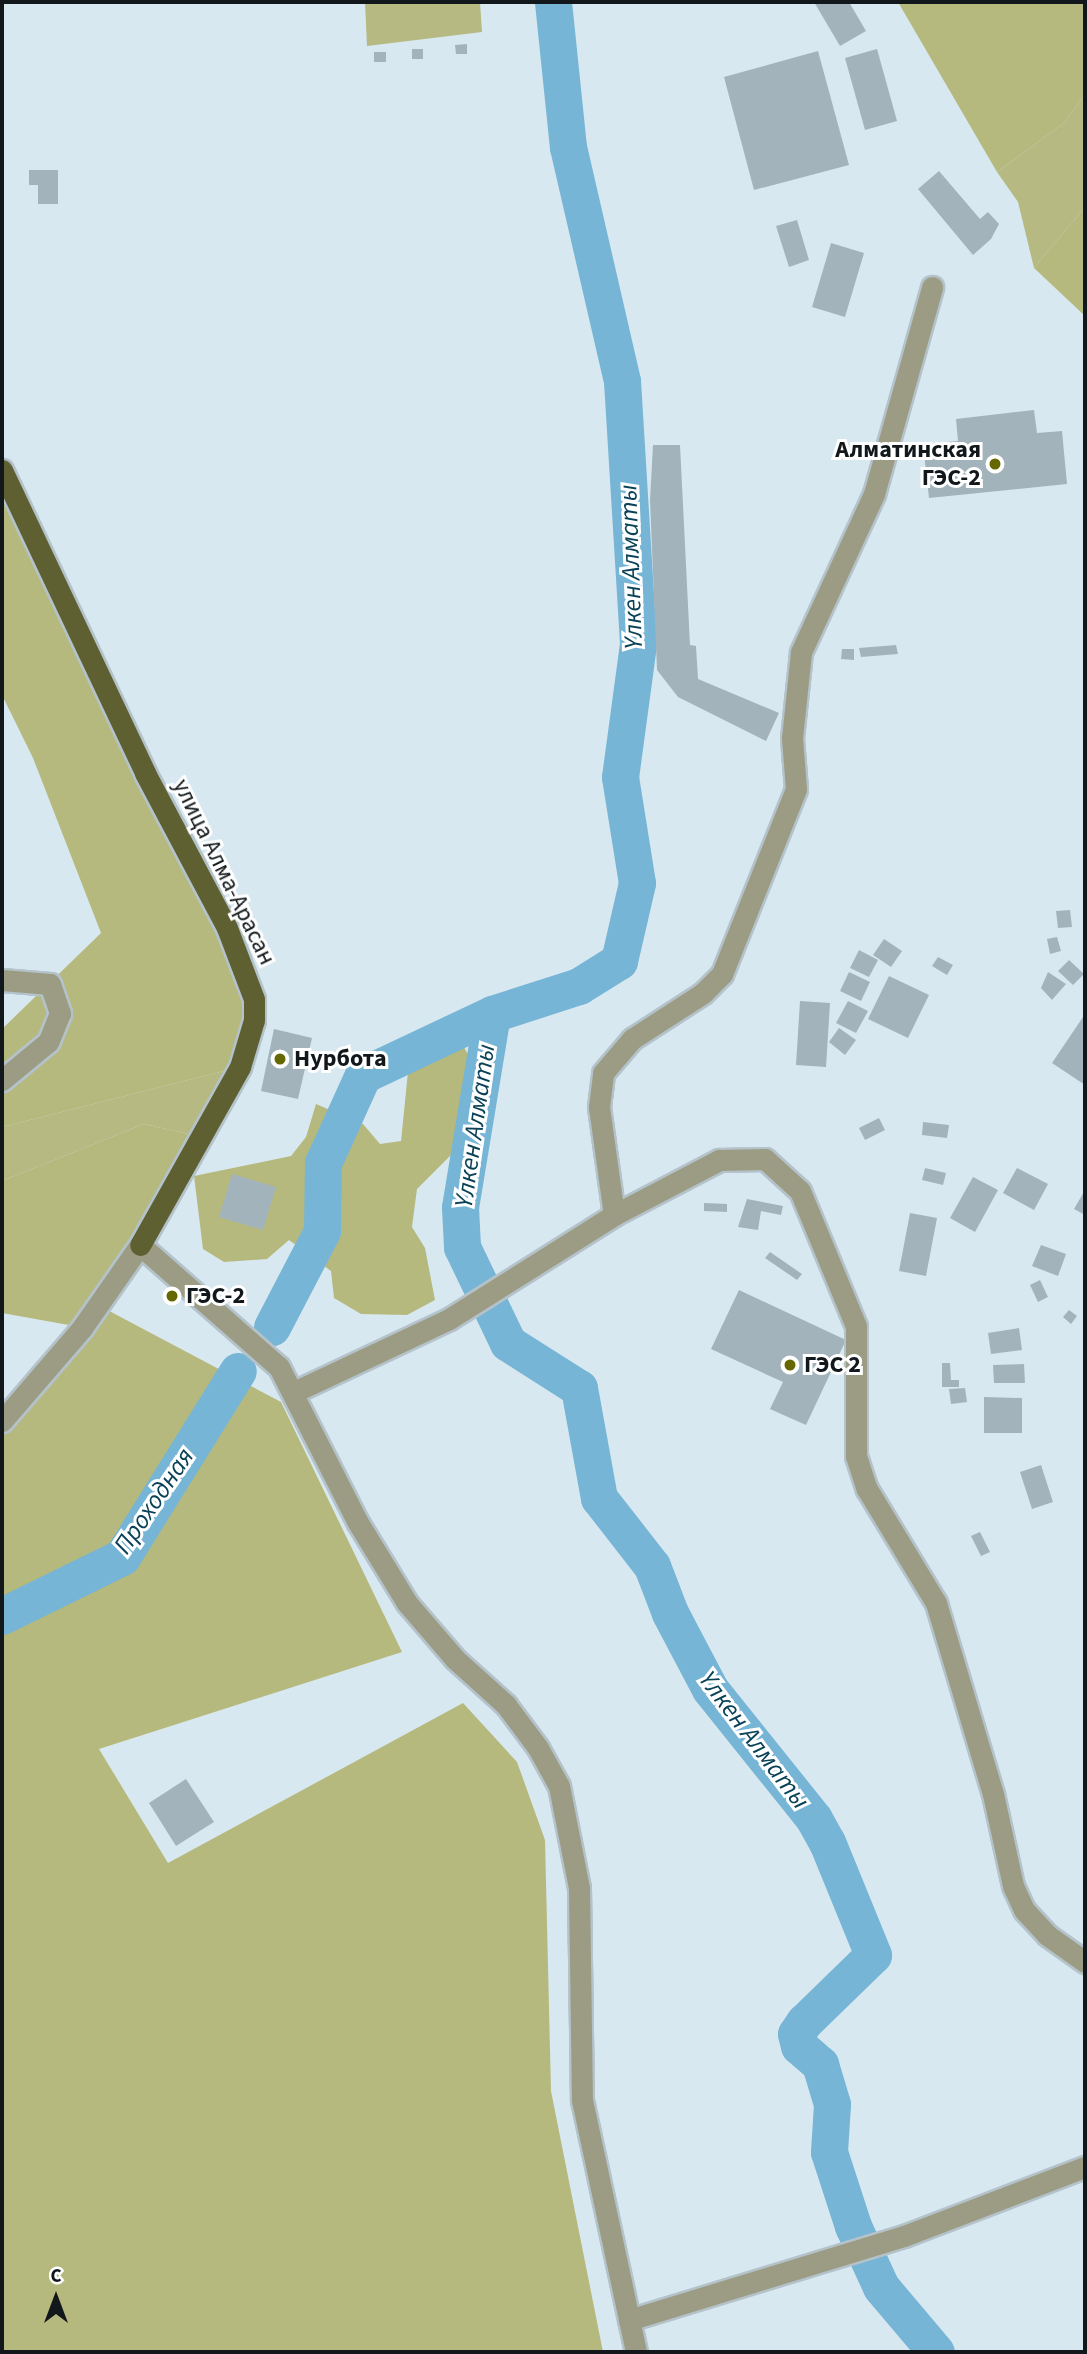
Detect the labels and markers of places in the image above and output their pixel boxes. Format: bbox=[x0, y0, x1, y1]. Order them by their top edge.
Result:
place label: Алматинская ГЭС-2 bbox=[835, 436, 981, 492]
marker: Алматинская ГЭС-2 bbox=[987, 456, 1003, 472]
place label: Нурбота bbox=[294, 1045, 387, 1073]
marker: Нурбота bbox=[272, 1051, 288, 1067]
place label: ГЭС-2 bbox=[186, 1282, 245, 1310]
marker: ГЭС-2 bbox=[164, 1288, 180, 1304]
place label: ГЭС 2 bbox=[804, 1351, 861, 1379]
marker: ГЭС 2 bbox=[782, 1357, 798, 1373]

